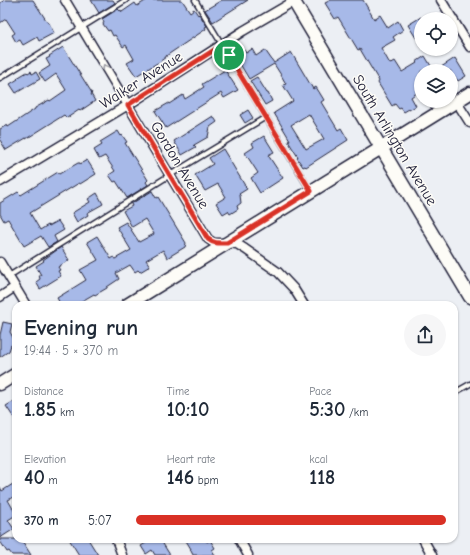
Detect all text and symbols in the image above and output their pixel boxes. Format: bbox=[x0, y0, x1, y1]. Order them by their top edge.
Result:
map controls bbox=[414, 12, 458, 108]
button: locate bbox=[414, 12, 458, 56]
pin bbox=[212, 38, 246, 72]
icon: arrive bbox=[218, 44, 240, 66]
street label: Walker Avenue bbox=[96, 47, 186, 113]
one-way arrow bbox=[103, 64, 110, 71]
button: layers bbox=[414, 64, 458, 108]
street label: South Arlington Avenue bbox=[349, 71, 441, 209]
street label: Gordon Avenue bbox=[147, 118, 213, 212]
button: share bbox=[404, 314, 446, 356]
text: Evening run bbox=[24, 315, 138, 341]
text: 19:44 · 5 × 370 m bbox=[24, 343, 118, 358]
text: Distance bbox=[24, 385, 63, 398]
text: Time bbox=[167, 385, 190, 398]
text: Pace bbox=[309, 385, 332, 398]
text: 1.85 bbox=[24, 398, 56, 421]
text: 10:10 bbox=[167, 398, 209, 421]
text: 5:30 bbox=[309, 398, 345, 421]
text: km bbox=[56, 406, 74, 419]
text: /km bbox=[345, 406, 368, 419]
text: Elevation bbox=[24, 453, 66, 466]
text: Heart rate bbox=[167, 453, 215, 466]
text: kcal bbox=[309, 453, 328, 466]
text: 40 bbox=[24, 466, 45, 489]
text: 146 bbox=[167, 466, 194, 489]
text: 118 bbox=[309, 466, 335, 489]
text: m bbox=[45, 474, 58, 487]
text: bpm bbox=[194, 474, 219, 487]
text: 370 m bbox=[24, 513, 59, 528]
text: 5:07 bbox=[88, 513, 111, 528]

